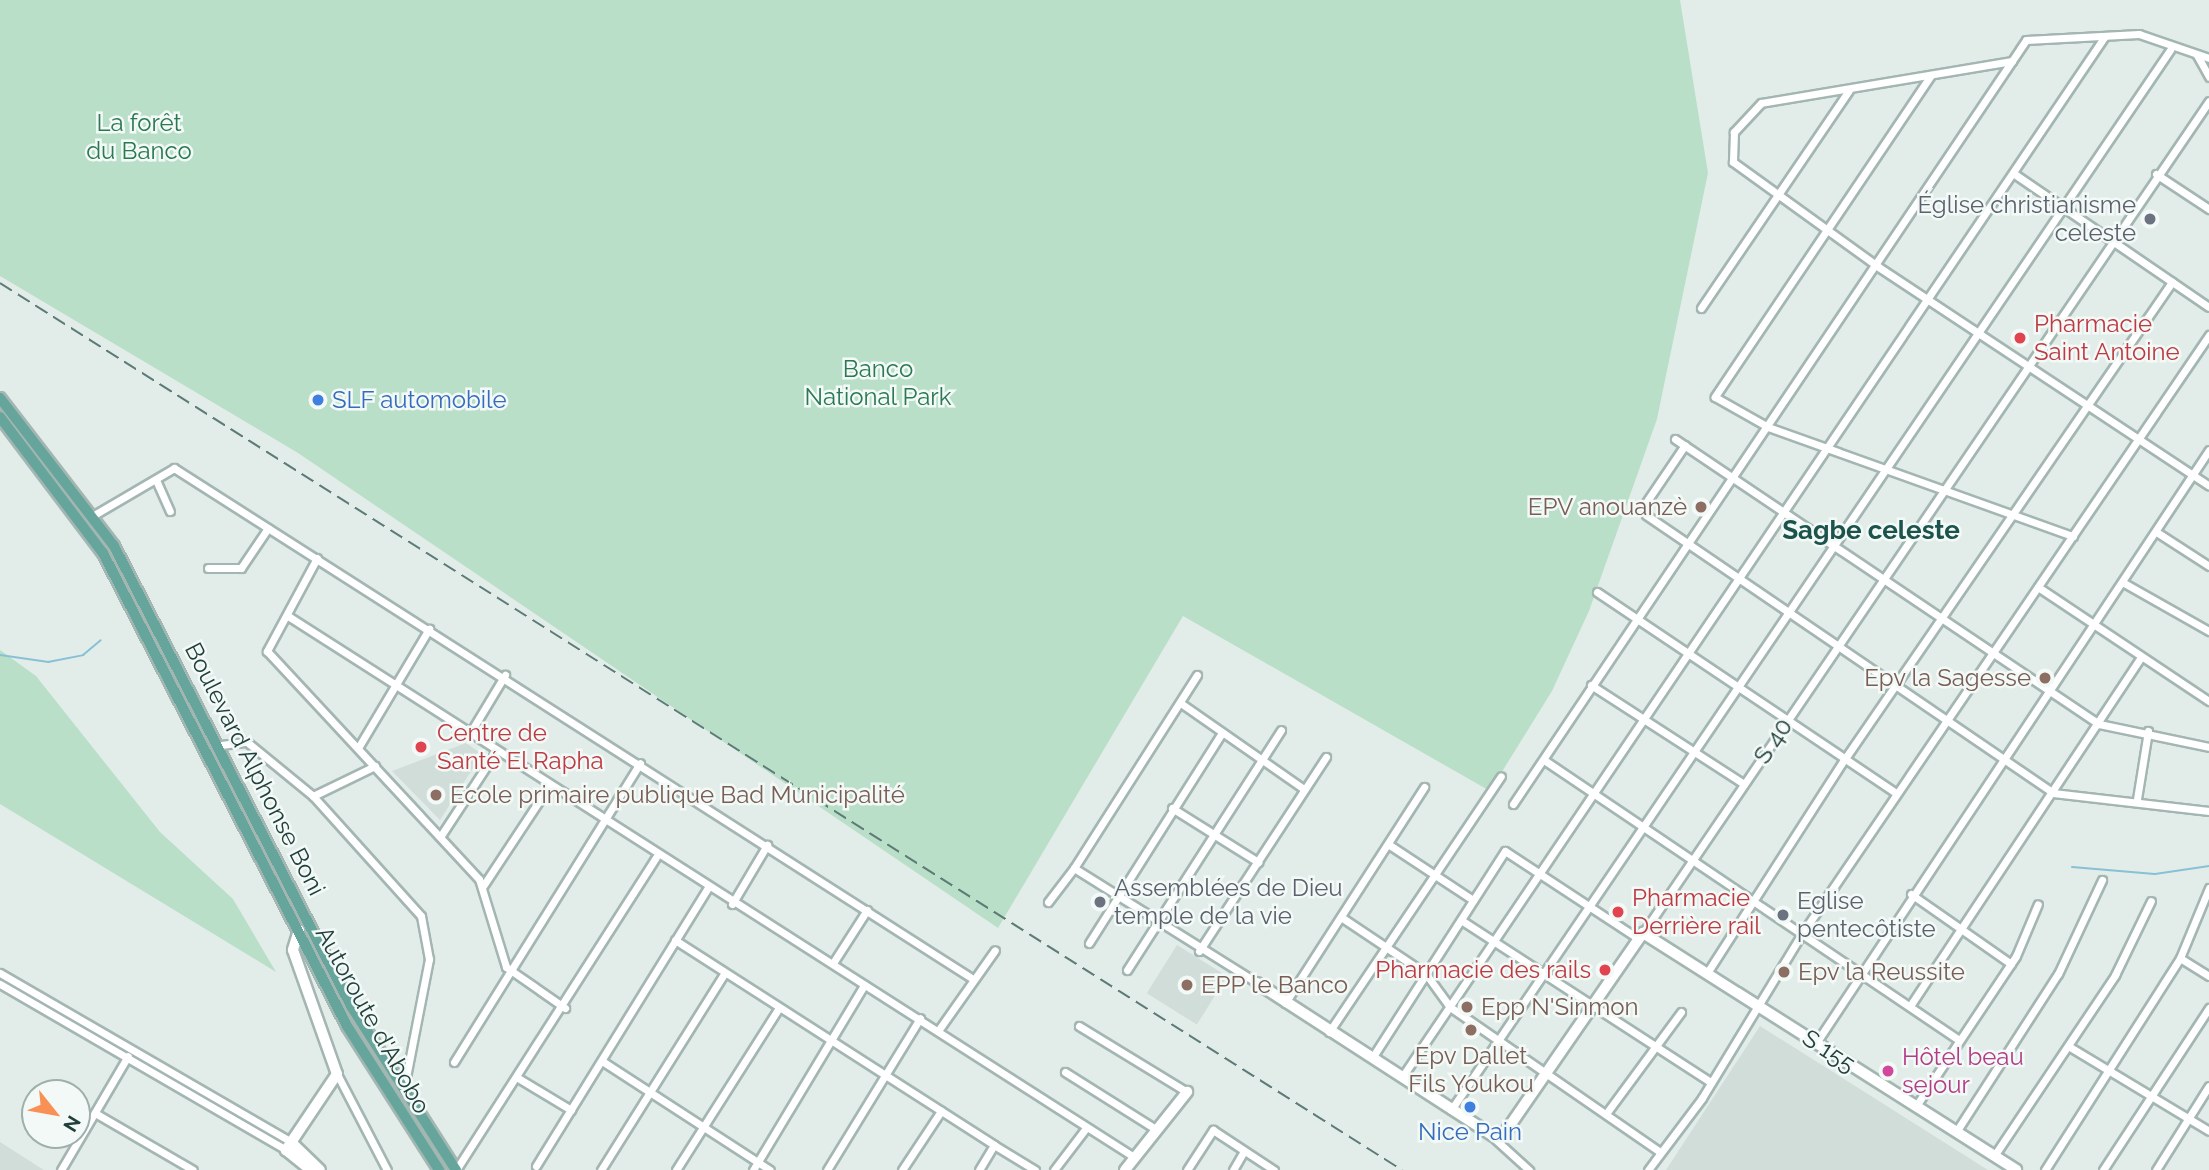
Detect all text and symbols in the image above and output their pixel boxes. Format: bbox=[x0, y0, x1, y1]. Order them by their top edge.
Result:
park label: La forêt du Banco bbox=[86, 109, 192, 165]
place label: Église christianisme celeste bbox=[1918, 191, 2136, 247]
marker: Église christianisme celeste bbox=[2142, 211, 2158, 227]
place label: Pharmacie Saint Antoine bbox=[2034, 310, 2180, 366]
marker: Pharmacie Saint Antoine bbox=[2012, 330, 2028, 346]
park label: Banco National Park bbox=[804, 355, 952, 411]
place label: SLF automobile bbox=[332, 386, 507, 414]
marker: SLF automobile bbox=[310, 392, 326, 408]
place label: EPV anouanzè bbox=[1527, 493, 1687, 521]
marker: EPV anouanzè bbox=[1693, 499, 1709, 515]
district label: Sagbe celeste bbox=[1782, 515, 1960, 547]
street label: Boulevard Alphonse Boni bbox=[178, 637, 332, 901]
place label: Epv la Sagesse bbox=[1864, 664, 2031, 692]
marker: Epv la Sagesse bbox=[2037, 670, 2053, 686]
street label: S 40 bbox=[1748, 713, 1798, 769]
place label: Centre de Santé El Rapha bbox=[437, 719, 604, 775]
marker: Centre de Santé El Rapha bbox=[411, 737, 431, 757]
place label: Ecole primaire publique Bad Municipalité bbox=[450, 781, 905, 809]
marker: Ecole primaire publique Bad Municipalité bbox=[428, 787, 444, 803]
place label: Assemblées de Dieu temple de la vie bbox=[1114, 874, 1342, 930]
place label: Pharmacie Derrière rail bbox=[1632, 884, 1761, 940]
place label: Eglise pentecôtiste bbox=[1797, 887, 1936, 943]
marker: Assemblées de Dieu temple de la vie bbox=[1092, 894, 1108, 910]
marker: Pharmacie Derrière rail bbox=[1610, 904, 1626, 920]
marker: Eglise pentecôtiste bbox=[1775, 907, 1791, 923]
street label: Autoroute d'Abobo bbox=[310, 921, 436, 1119]
place label: Pharmacie des rails bbox=[1375, 956, 1591, 984]
place label: Epv la Reussite bbox=[1798, 958, 1965, 986]
marker: Pharmacie des rails bbox=[1597, 962, 1613, 978]
marker: Epv la Reussite bbox=[1776, 964, 1792, 980]
place label: EPP le Banco bbox=[1201, 971, 1349, 999]
marker: EPP le Banco bbox=[1179, 977, 1195, 993]
place label: Epp N'Sinmon bbox=[1481, 993, 1639, 1021]
marker: Epp N'Sinmon bbox=[1459, 999, 1475, 1015]
marker: Epv Dallet Fils Youkou bbox=[1463, 1022, 1479, 1038]
street label: S 155 bbox=[1797, 1023, 1861, 1079]
place label: Epv Dallet Fils Youkou bbox=[1408, 1042, 1534, 1098]
place label: Hôtel beau sejour bbox=[1902, 1043, 2024, 1099]
marker: Hôtel beau sejour bbox=[1880, 1063, 1896, 1079]
north arrow bbox=[21, 1079, 91, 1149]
marker: Nice Pain bbox=[1462, 1099, 1478, 1115]
text: N bbox=[59, 1112, 85, 1136]
place label: Nice Pain bbox=[1418, 1118, 1522, 1146]

